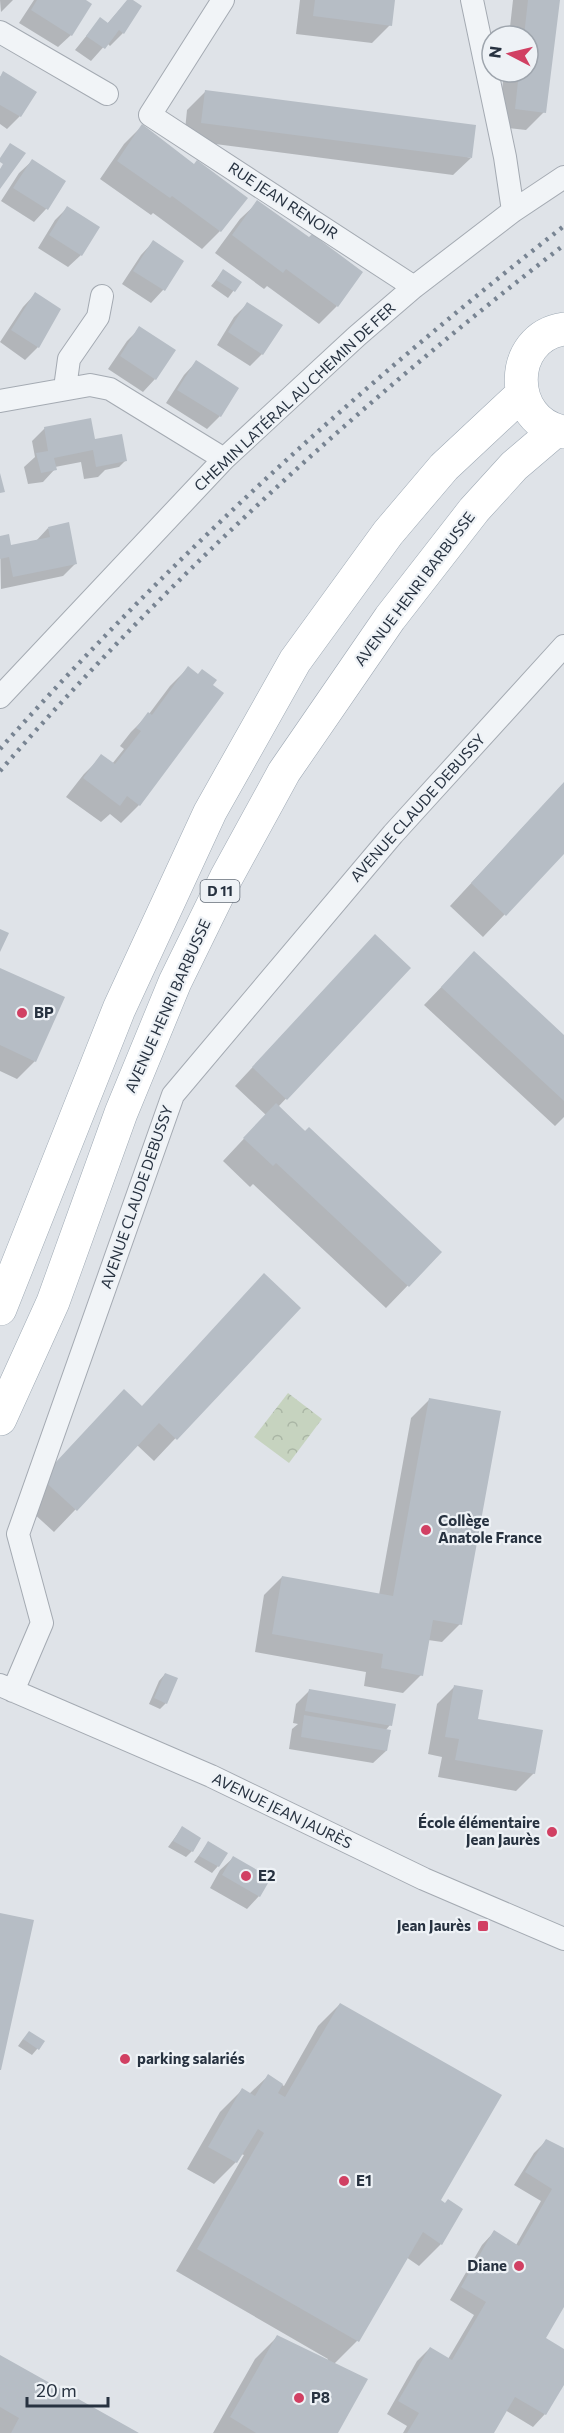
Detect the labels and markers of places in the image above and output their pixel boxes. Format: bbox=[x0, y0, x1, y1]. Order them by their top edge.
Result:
place label: BP bbox=[34, 1003, 54, 1021]
marker: BP bbox=[15, 1006, 29, 1020]
place label: Collège Anatole France bbox=[438, 1511, 542, 1546]
marker: Collège Anatole France bbox=[419, 1523, 433, 1537]
place label: École élémentaire Jean Jaurès bbox=[418, 1813, 540, 1848]
marker: École élémentaire Jean Jaurès bbox=[545, 1825, 559, 1839]
place label: E2 bbox=[258, 1866, 275, 1884]
marker: E2 bbox=[239, 1869, 253, 1883]
place label: Jean Jaurès bbox=[397, 1916, 471, 1934]
marker: Jean Jaurès bbox=[476, 1919, 490, 1933]
place label: parking salariés bbox=[137, 2049, 245, 2067]
marker: parking salariés bbox=[118, 2052, 132, 2066]
place label: E1 bbox=[356, 2171, 372, 2189]
marker: E1 bbox=[337, 2174, 351, 2188]
place label: Diane bbox=[467, 2256, 507, 2274]
marker: Diane bbox=[512, 2259, 526, 2273]
place label: P8 bbox=[311, 2388, 330, 2406]
marker: P8 bbox=[292, 2391, 306, 2405]

